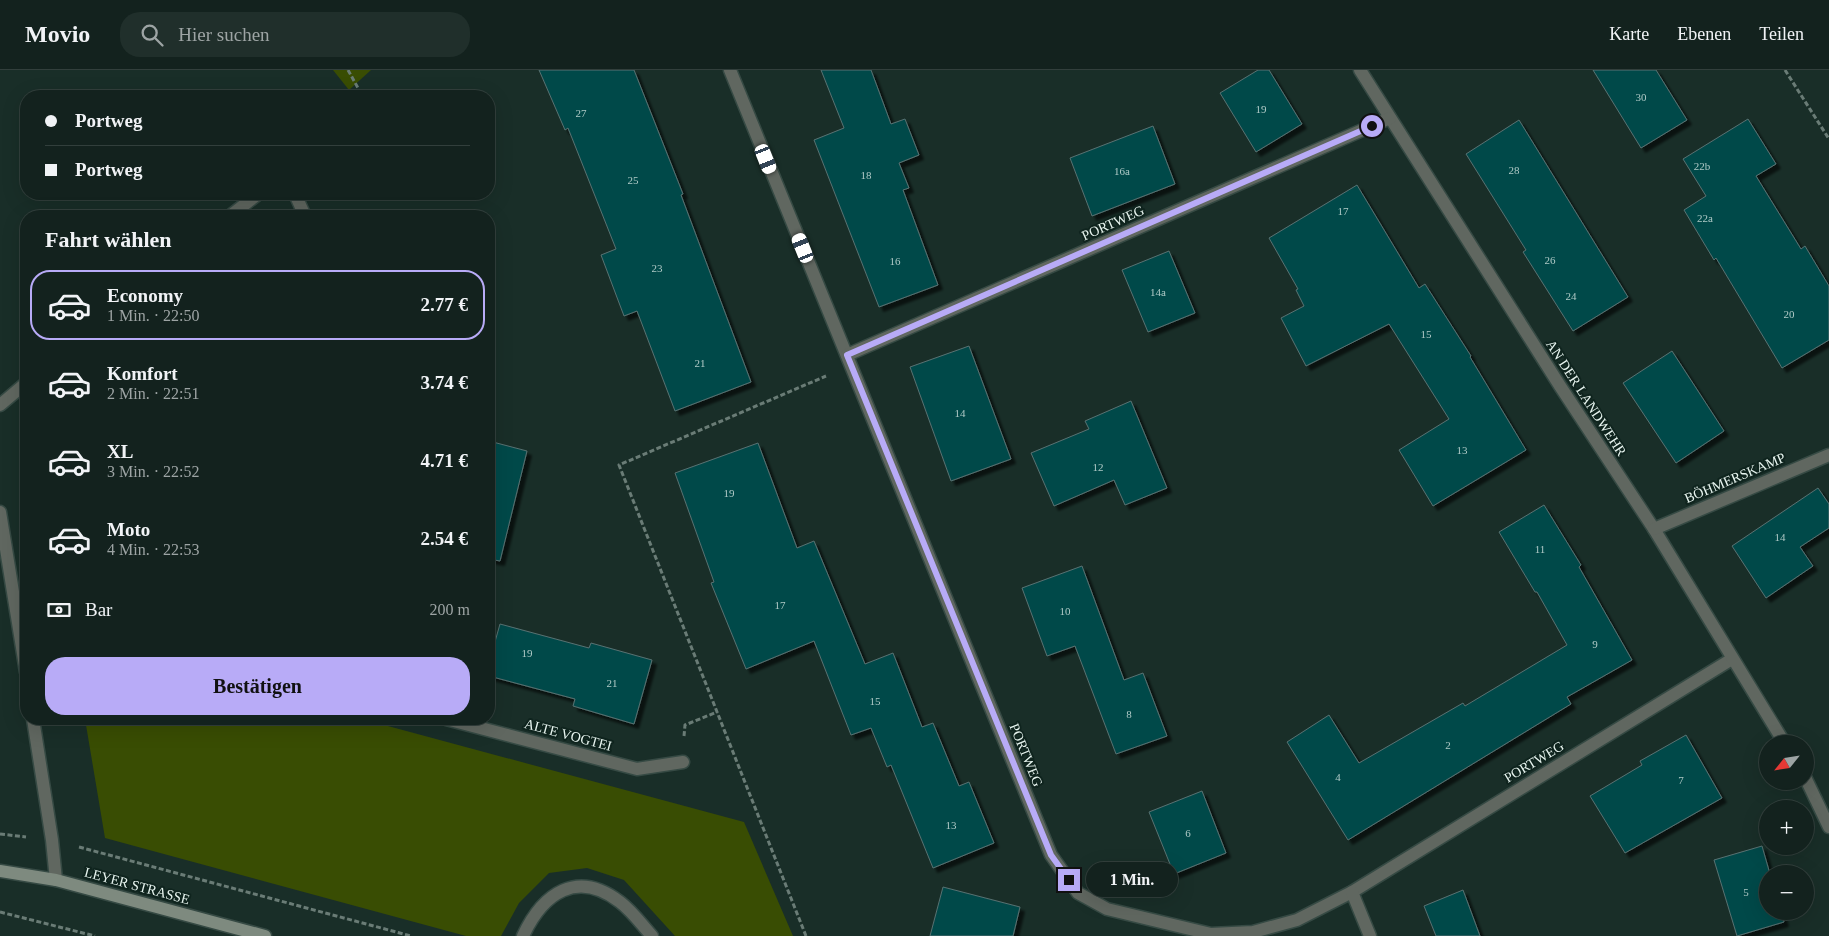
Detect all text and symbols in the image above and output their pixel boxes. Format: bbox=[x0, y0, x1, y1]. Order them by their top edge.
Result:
search box bbox=[120, 12, 470, 57]
text: Movio bbox=[25, 21, 90, 47]
icon: search bbox=[138, 21, 166, 49]
text: Hier suchen bbox=[178, 24, 270, 45]
text: Karte bbox=[1609, 24, 1649, 44]
text: Ebenen bbox=[1677, 24, 1731, 44]
text: Teilen bbox=[1759, 24, 1804, 44]
house number: 30 bbox=[1636, 91, 1647, 103]
house number: 19 bbox=[1256, 103, 1267, 115]
house number: 27 bbox=[576, 107, 587, 119]
text: Portweg bbox=[75, 110, 143, 131]
route start bbox=[1361, 115, 1383, 137]
car bbox=[753, 142, 778, 176]
text: Portweg bbox=[75, 159, 143, 180]
house number: 22b bbox=[1694, 160, 1711, 172]
house number: 28 bbox=[1509, 164, 1520, 176]
house number: 16a bbox=[1114, 165, 1130, 177]
house number: 18 bbox=[861, 169, 872, 181]
house number: 25 bbox=[628, 174, 639, 186]
street label: PORTWEG bbox=[1079, 203, 1147, 243]
house number: 17 bbox=[1338, 205, 1349, 217]
house number: 22a bbox=[1697, 212, 1713, 224]
text: Fahrt wählen bbox=[45, 227, 172, 252]
car bbox=[790, 231, 815, 265]
house number: 26 bbox=[1545, 254, 1556, 266]
house number: 16 bbox=[890, 255, 901, 267]
house number: 23 bbox=[652, 262, 663, 274]
icon: car bbox=[47, 283, 92, 328]
text: Economy bbox=[107, 285, 183, 306]
house number: 14a bbox=[1150, 286, 1166, 298]
house number: 24 bbox=[1566, 290, 1577, 302]
text: 2.77 € bbox=[421, 294, 468, 315]
text: 1 Min. · 22:50 bbox=[107, 307, 199, 324]
house number: 20 bbox=[1784, 308, 1795, 320]
house number: 15 bbox=[1421, 328, 1432, 340]
street label: AN DER LANDWEHR bbox=[1543, 337, 1629, 459]
house number: 21 bbox=[695, 357, 706, 369]
icon: car bbox=[47, 361, 92, 406]
text: Komfort bbox=[107, 363, 178, 384]
text: 3.74 € bbox=[421, 372, 468, 393]
text: 2 Min. · 22:51 bbox=[107, 385, 199, 402]
house number: 14 bbox=[955, 407, 966, 419]
icon: car bbox=[47, 439, 92, 484]
text: XL bbox=[107, 441, 133, 462]
house number: 13 bbox=[1457, 444, 1468, 456]
street label: BÖHMERSKAMP bbox=[1682, 449, 1788, 506]
text: 4.71 € bbox=[421, 450, 468, 471]
house number: 12 bbox=[1093, 461, 1104, 473]
text: 3 Min. · 22:52 bbox=[107, 463, 199, 480]
house number: 19 bbox=[724, 487, 735, 499]
icon: car bbox=[47, 517, 92, 562]
text: Moto bbox=[107, 519, 150, 540]
text: 2.54 € bbox=[421, 528, 468, 549]
house number: 14 bbox=[1775, 531, 1786, 543]
text: 4 Min. · 22:53 bbox=[107, 541, 199, 558]
house number: 11 bbox=[1535, 543, 1545, 555]
icon: cash bbox=[45, 596, 73, 624]
text: Bar bbox=[85, 599, 112, 620]
house number: 17 bbox=[775, 599, 786, 611]
text: 200 m bbox=[430, 601, 470, 618]
house number: 10 bbox=[1060, 605, 1071, 617]
house number: 9 bbox=[1592, 638, 1598, 650]
house number: 19 bbox=[522, 647, 533, 659]
button: Bestätigen bbox=[45, 657, 470, 715]
house number: 21 bbox=[607, 677, 618, 689]
house number: 15 bbox=[870, 695, 881, 707]
house number: 8 bbox=[1126, 708, 1132, 720]
street label: ALTE VOGTEI bbox=[523, 716, 614, 754]
street label: PORTWEG bbox=[1007, 721, 1045, 789]
north arrow bbox=[1759, 735, 1814, 790]
map controls bbox=[1759, 735, 1814, 920]
street label: PORTWEG bbox=[1501, 738, 1567, 786]
house number: 2 bbox=[1445, 739, 1451, 751]
house number: 4 bbox=[1335, 771, 1341, 783]
house number: 7 bbox=[1678, 774, 1684, 786]
button: + bbox=[1759, 800, 1814, 855]
house number: 13 bbox=[946, 819, 957, 831]
house number: 6 bbox=[1185, 827, 1191, 839]
callout: 1 Min. bbox=[1086, 862, 1179, 898]
street label: LEYER STRASSE bbox=[83, 865, 191, 907]
button: − bbox=[1759, 865, 1814, 920]
route end bbox=[1058, 869, 1080, 891]
text: 1 Min. bbox=[1110, 871, 1154, 888]
house number: 5 bbox=[1743, 886, 1749, 898]

